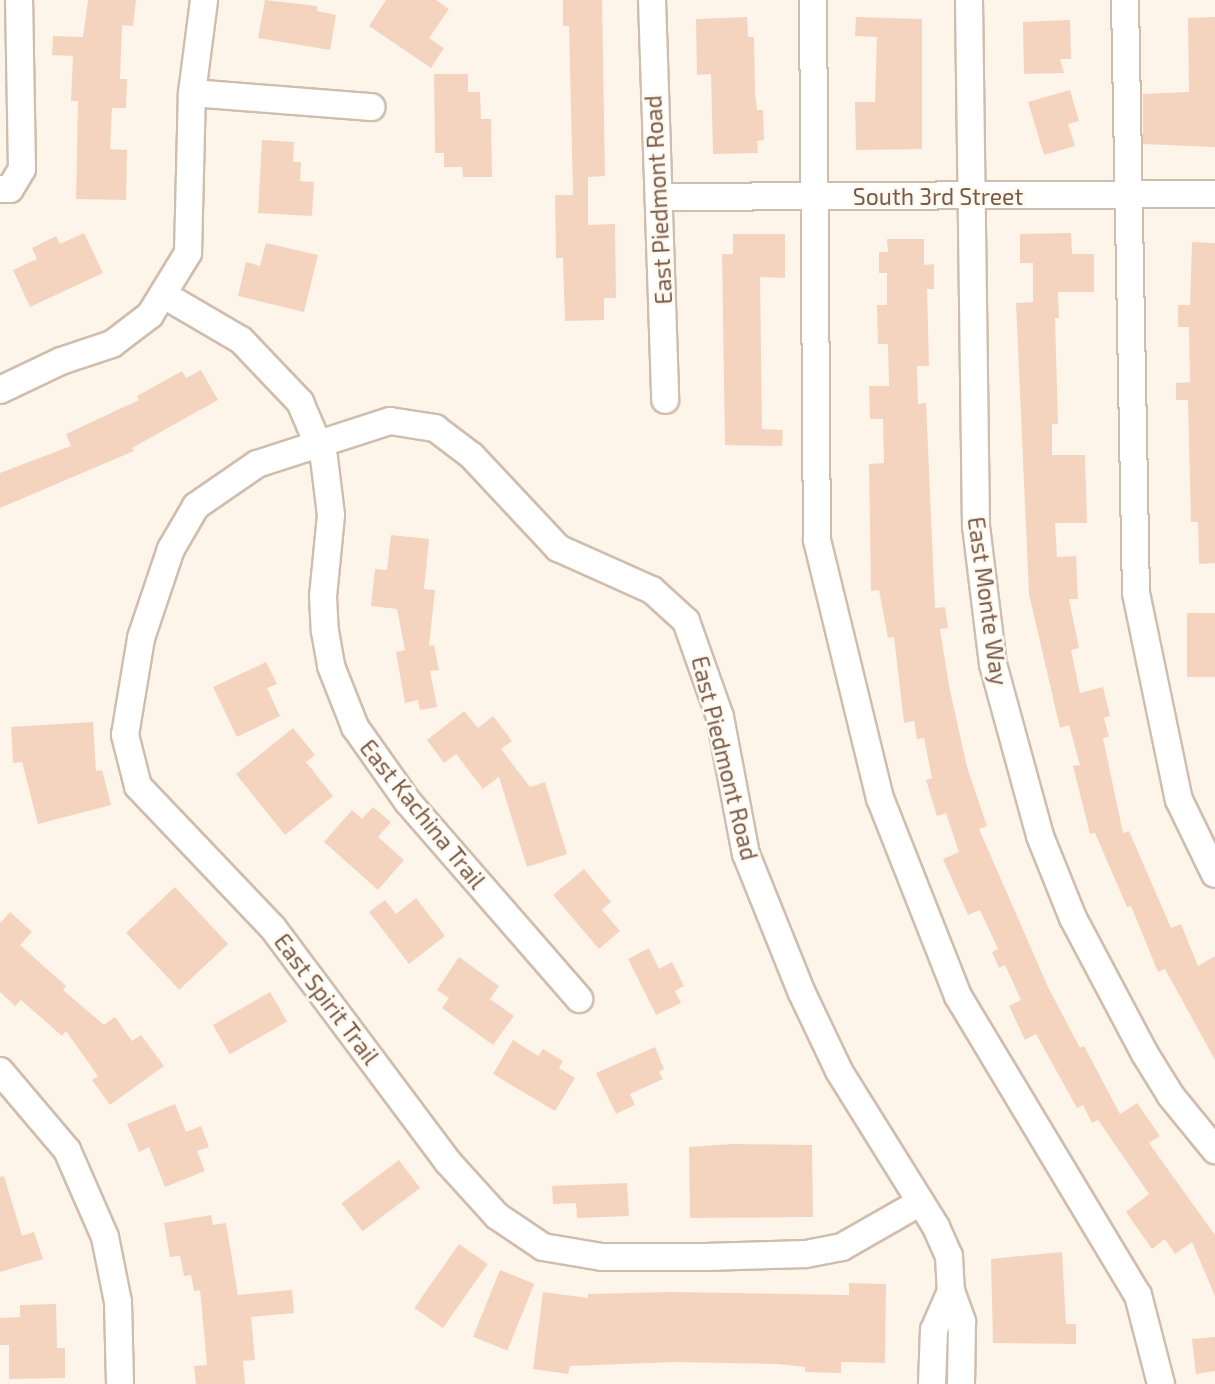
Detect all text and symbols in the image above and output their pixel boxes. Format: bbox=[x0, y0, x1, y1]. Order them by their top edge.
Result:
street label: East Piedmont Road bbox=[639, 95, 677, 305]
street label: South 3rd Street bbox=[853, 182, 1023, 210]
street label: East Monte Way bbox=[962, 515, 1014, 687]
street label: East Piedmont Road bbox=[686, 653, 764, 863]
street label: East Kachina Trail bbox=[354, 734, 492, 894]
street label: East Spirit Trail bbox=[269, 928, 385, 1070]

